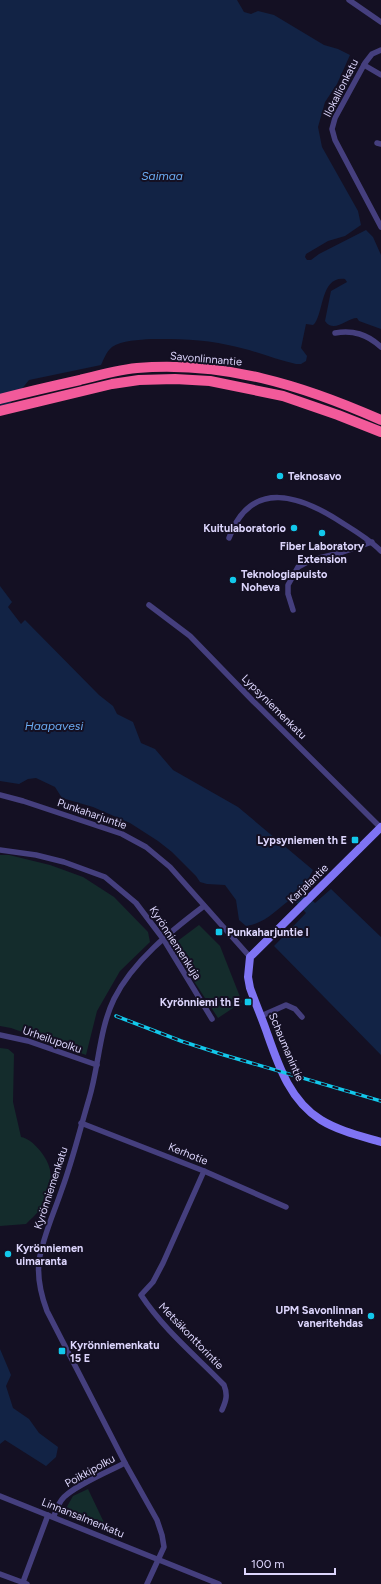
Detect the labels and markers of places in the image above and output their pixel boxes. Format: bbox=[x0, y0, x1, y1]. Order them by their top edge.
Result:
place label: Teknosavo bbox=[288, 470, 342, 483]
marker: Teknosavo bbox=[275, 471, 285, 481]
place label: Kuitulaboratorio bbox=[203, 522, 287, 535]
marker: Kuitulaboratorio bbox=[289, 523, 299, 533]
marker: Fiber Laboratory Extension bbox=[317, 528, 327, 538]
place label: Fiber Laboratory Extension bbox=[280, 540, 365, 566]
place label: Teknologiapuisto Noheva bbox=[241, 568, 328, 594]
marker: Teknologiapuisto Noheva bbox=[228, 575, 238, 585]
place label: Lypsyniemen th E bbox=[257, 834, 347, 847]
marker: Lypsyniemen th E bbox=[350, 835, 360, 845]
place label: Punkaharjuntie I bbox=[227, 926, 309, 939]
marker: Punkaharjuntie I bbox=[214, 927, 224, 937]
place label: Kyrönniemi th E bbox=[160, 996, 240, 1009]
marker: Kyrönniemi th E bbox=[243, 997, 253, 1007]
place label: Kyrönniemen uimaranta bbox=[16, 1242, 83, 1268]
marker: Kyrönniemen uimaranta bbox=[3, 1249, 13, 1259]
place label: UPM Savonlinnan vaneritehdas bbox=[275, 1304, 363, 1330]
marker: UPM Savonlinnan vaneritehdas bbox=[366, 1311, 376, 1321]
place label: Kyrönniemenkatu 15 E bbox=[70, 1339, 159, 1365]
marker: Kyrönniemenkatu 15 E bbox=[57, 1346, 67, 1356]

